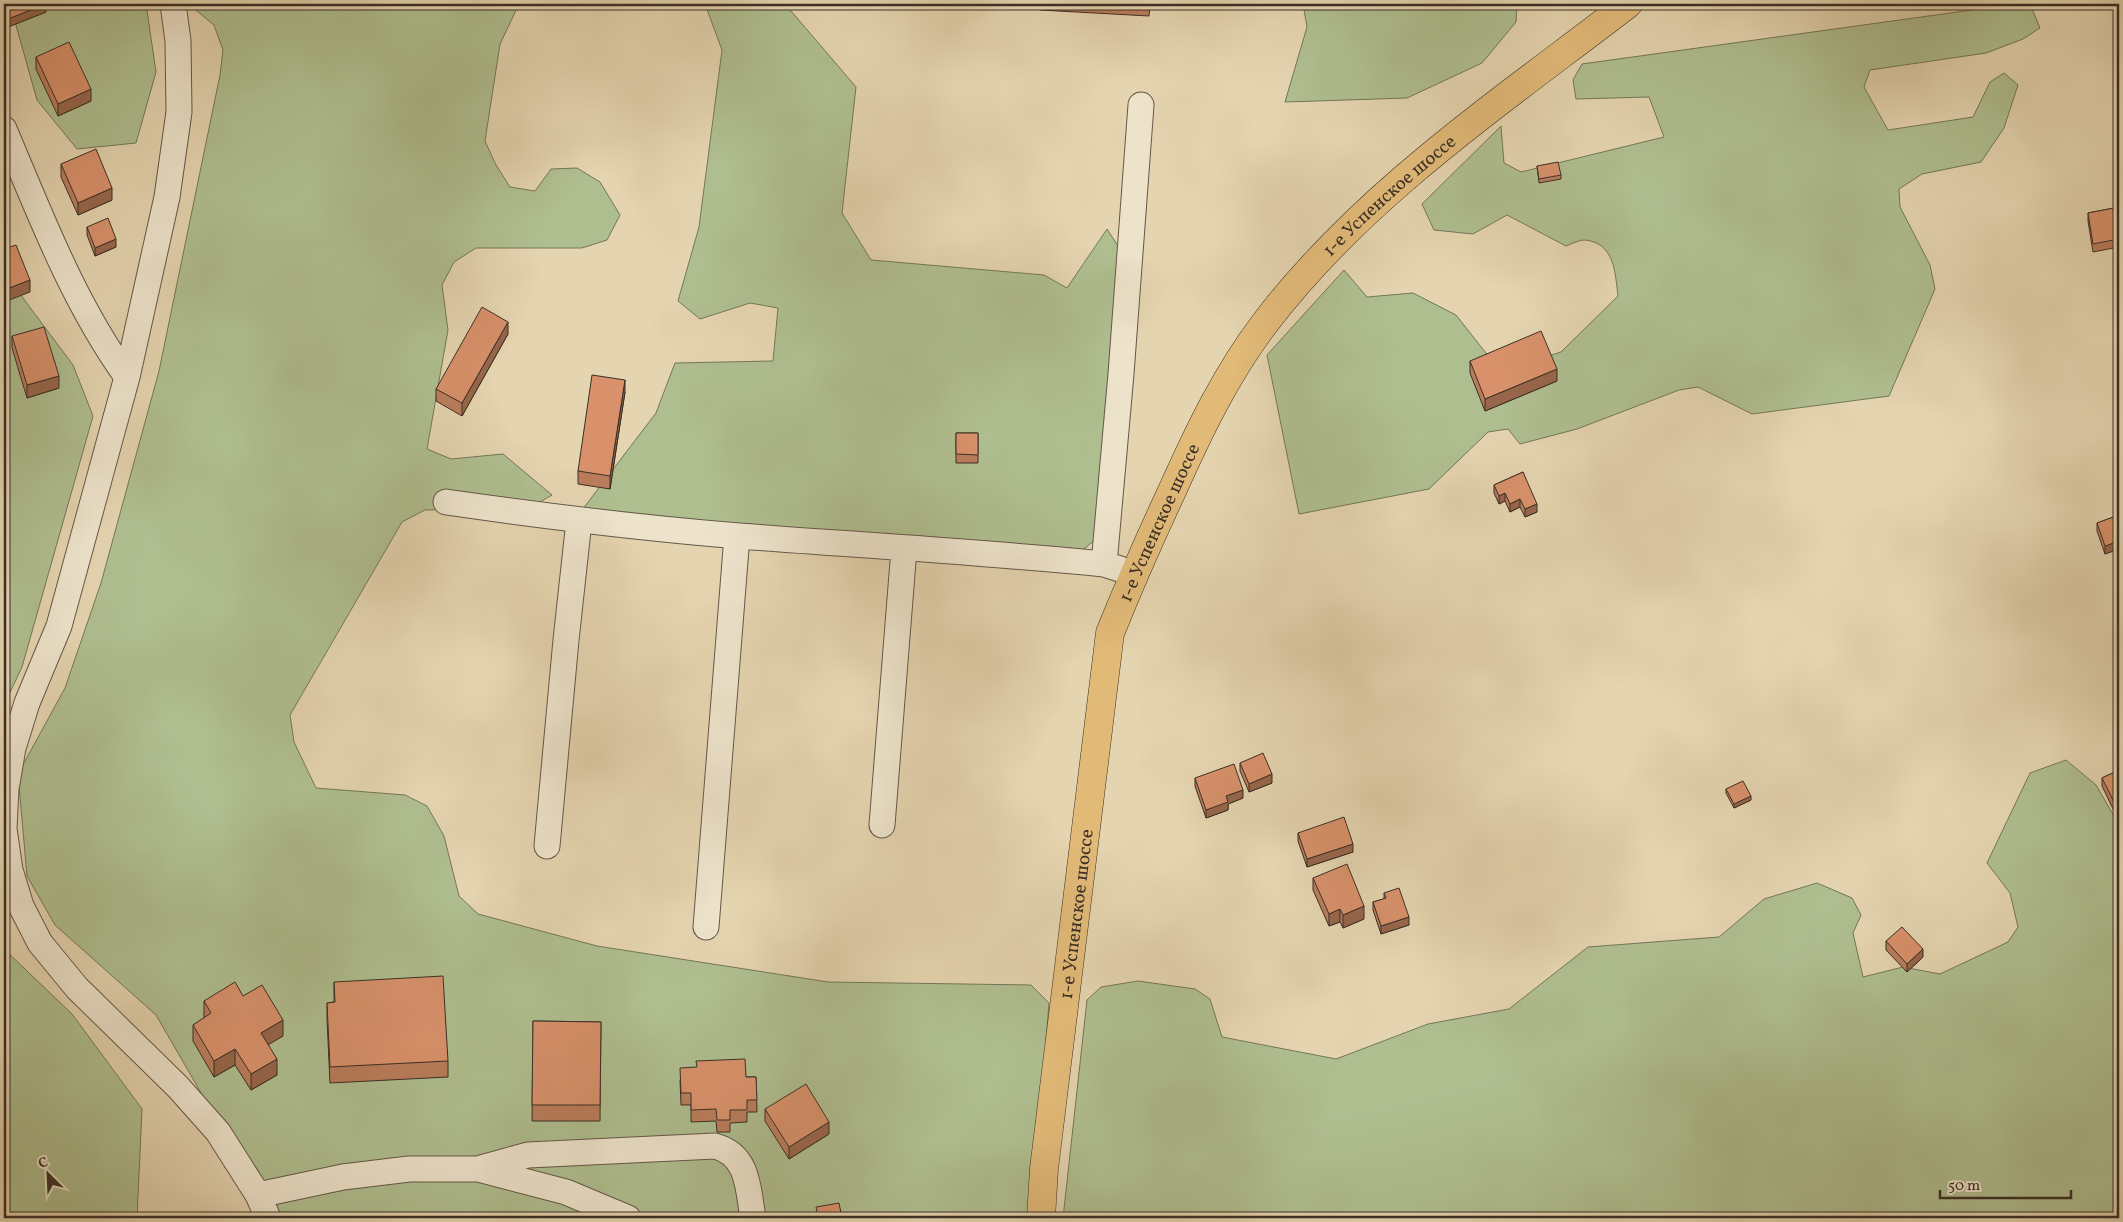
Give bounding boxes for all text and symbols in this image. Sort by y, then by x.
street label: 1-е Успенское шоссе [1317,129,1462,263]
street label: 1-е Успенское шоссе [1113,439,1207,607]
street label: 1-е Успенское шоссе [1054,828,1101,1001]
north arrow [22,1150,72,1200]
text: С [35,1153,51,1174]
scale bar [1940,1167,2072,1199]
text: 50 m [1948,1176,1980,1197]

